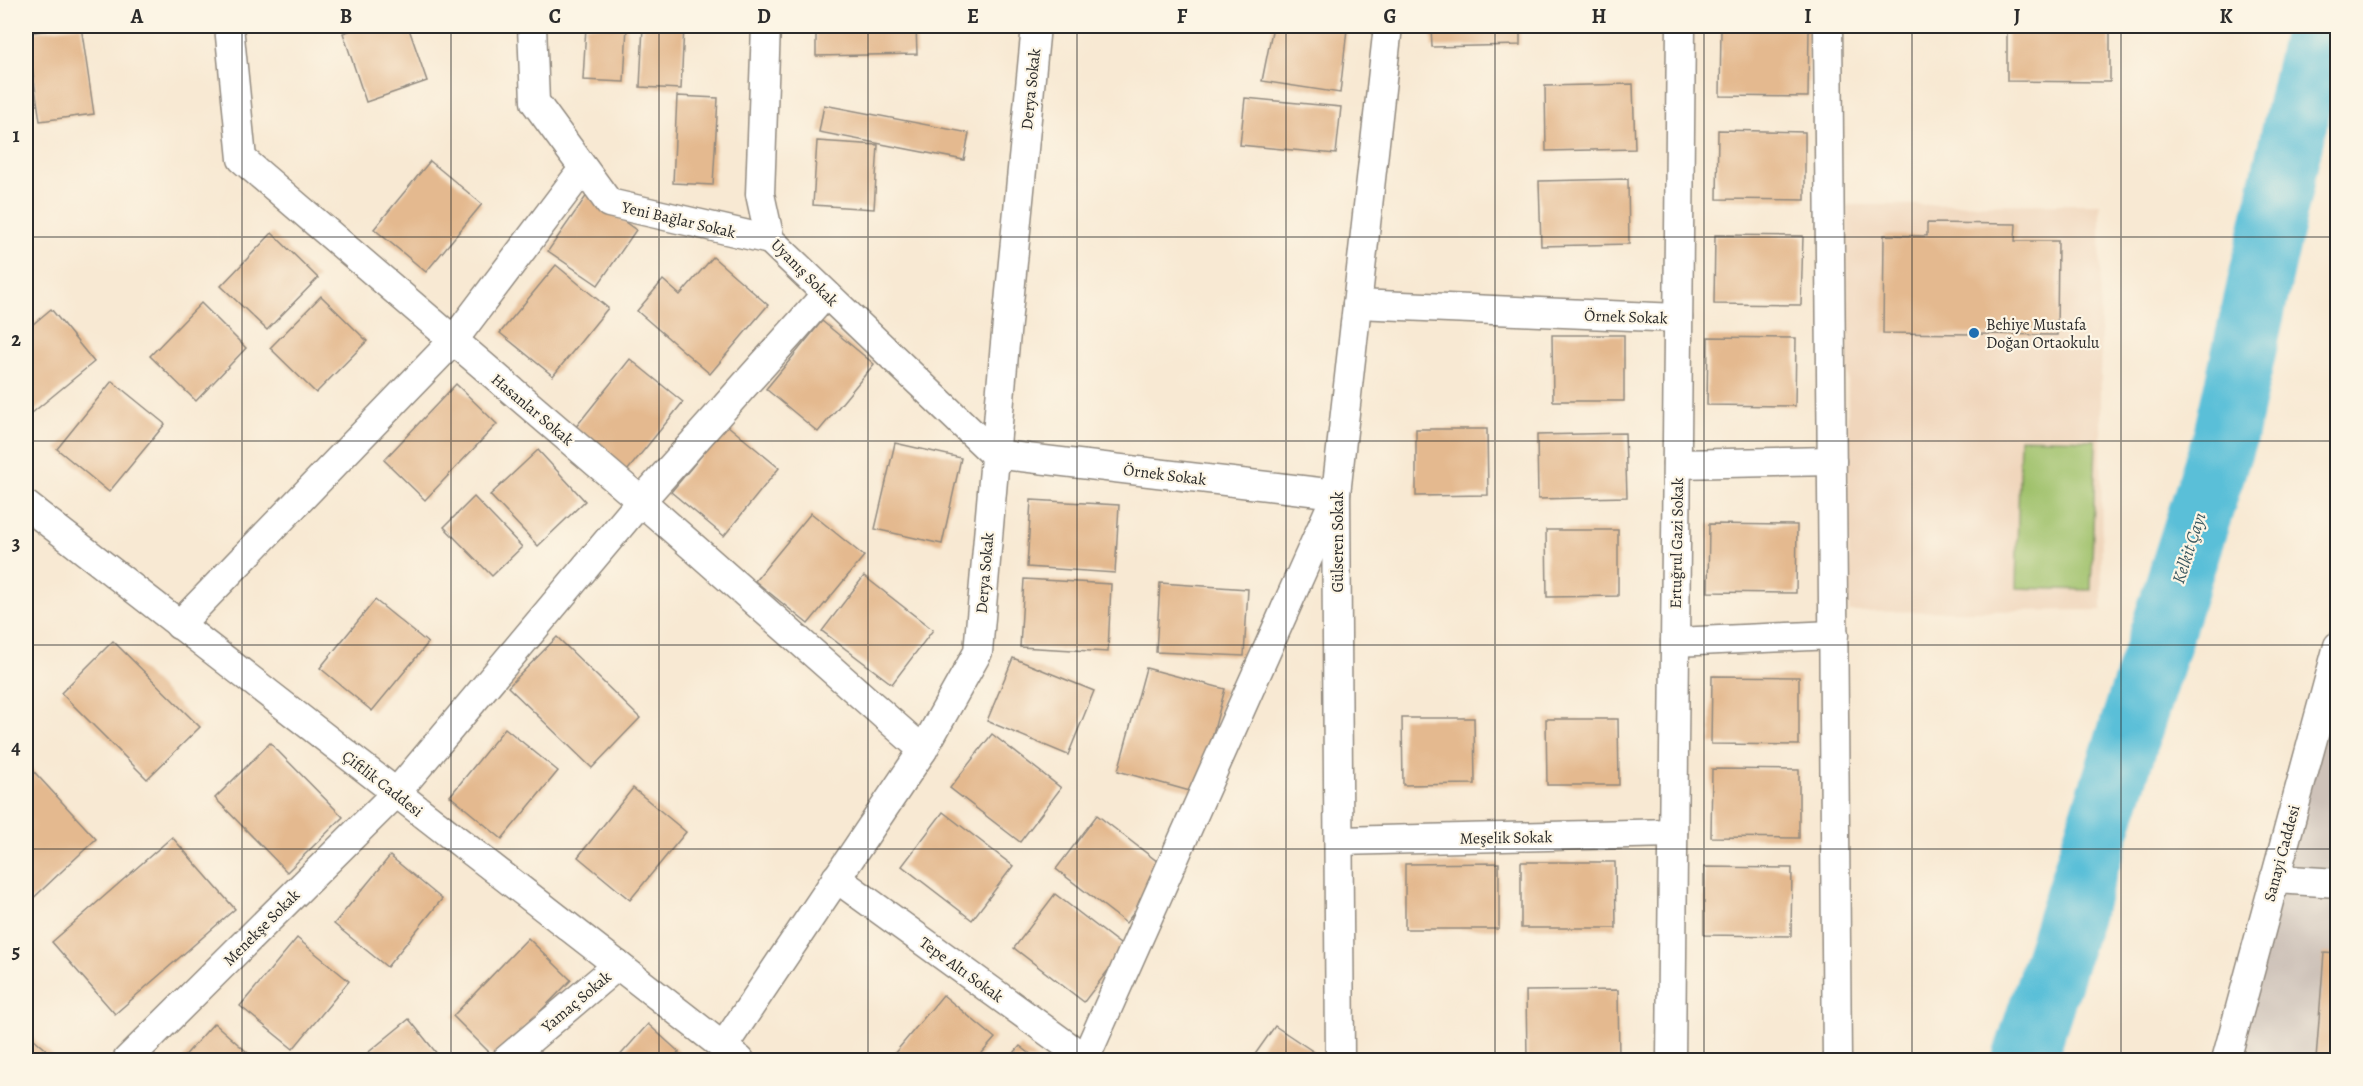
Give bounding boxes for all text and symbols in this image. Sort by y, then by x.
text: A [130,3,144,30]
text: B [340,3,352,30]
text: C [549,3,561,30]
text: D [757,3,771,30]
text: E [967,3,979,30]
text: F [1177,3,1188,30]
text: G [1383,3,1397,30]
text: H [1592,3,1607,30]
text: I [1804,3,1812,30]
text: J [2014,3,2021,30]
text: K [2219,3,2233,30]
street label: Derya Sokak [1016,47,1046,131]
text: 1 [12,122,20,149]
street label: Yeni Bağlar Sokak [619,196,738,244]
street label: Uyanış Sokak [766,234,843,311]
street label: Örnek Sokak [1584,305,1668,329]
place label: Behiye Mustafa Doğan Ortaokulu [1986,314,2100,354]
text: 2 [11,326,21,353]
marker: Behiye Mustafa Doğan Ortaokulu [1967,326,1981,340]
street label: Hasanlar Sokak [486,369,578,451]
street label: Örnek Sokak [1122,459,1208,491]
street label: Ertuğrul Gazi Sokak [1665,477,1689,609]
street label: Gülseren Sokak [1327,492,1349,592]
water label: Kelkit Çayı [2166,509,2212,587]
text: 3 [12,530,20,557]
street label: Derya Sokak [970,532,1000,615]
text: 4 [11,734,21,761]
street label: Çiftlik Caddesi [337,745,427,822]
street label: Sanayi Caddesi [2259,803,2305,904]
street label: Meşelik Sokak [1459,826,1553,850]
street label: Menekşe Sokak [218,884,305,971]
street label: Tepe Altı Sokak [915,932,1008,1008]
text: 5 [12,938,20,965]
street label: Yamaç Sokak [536,966,616,1038]

